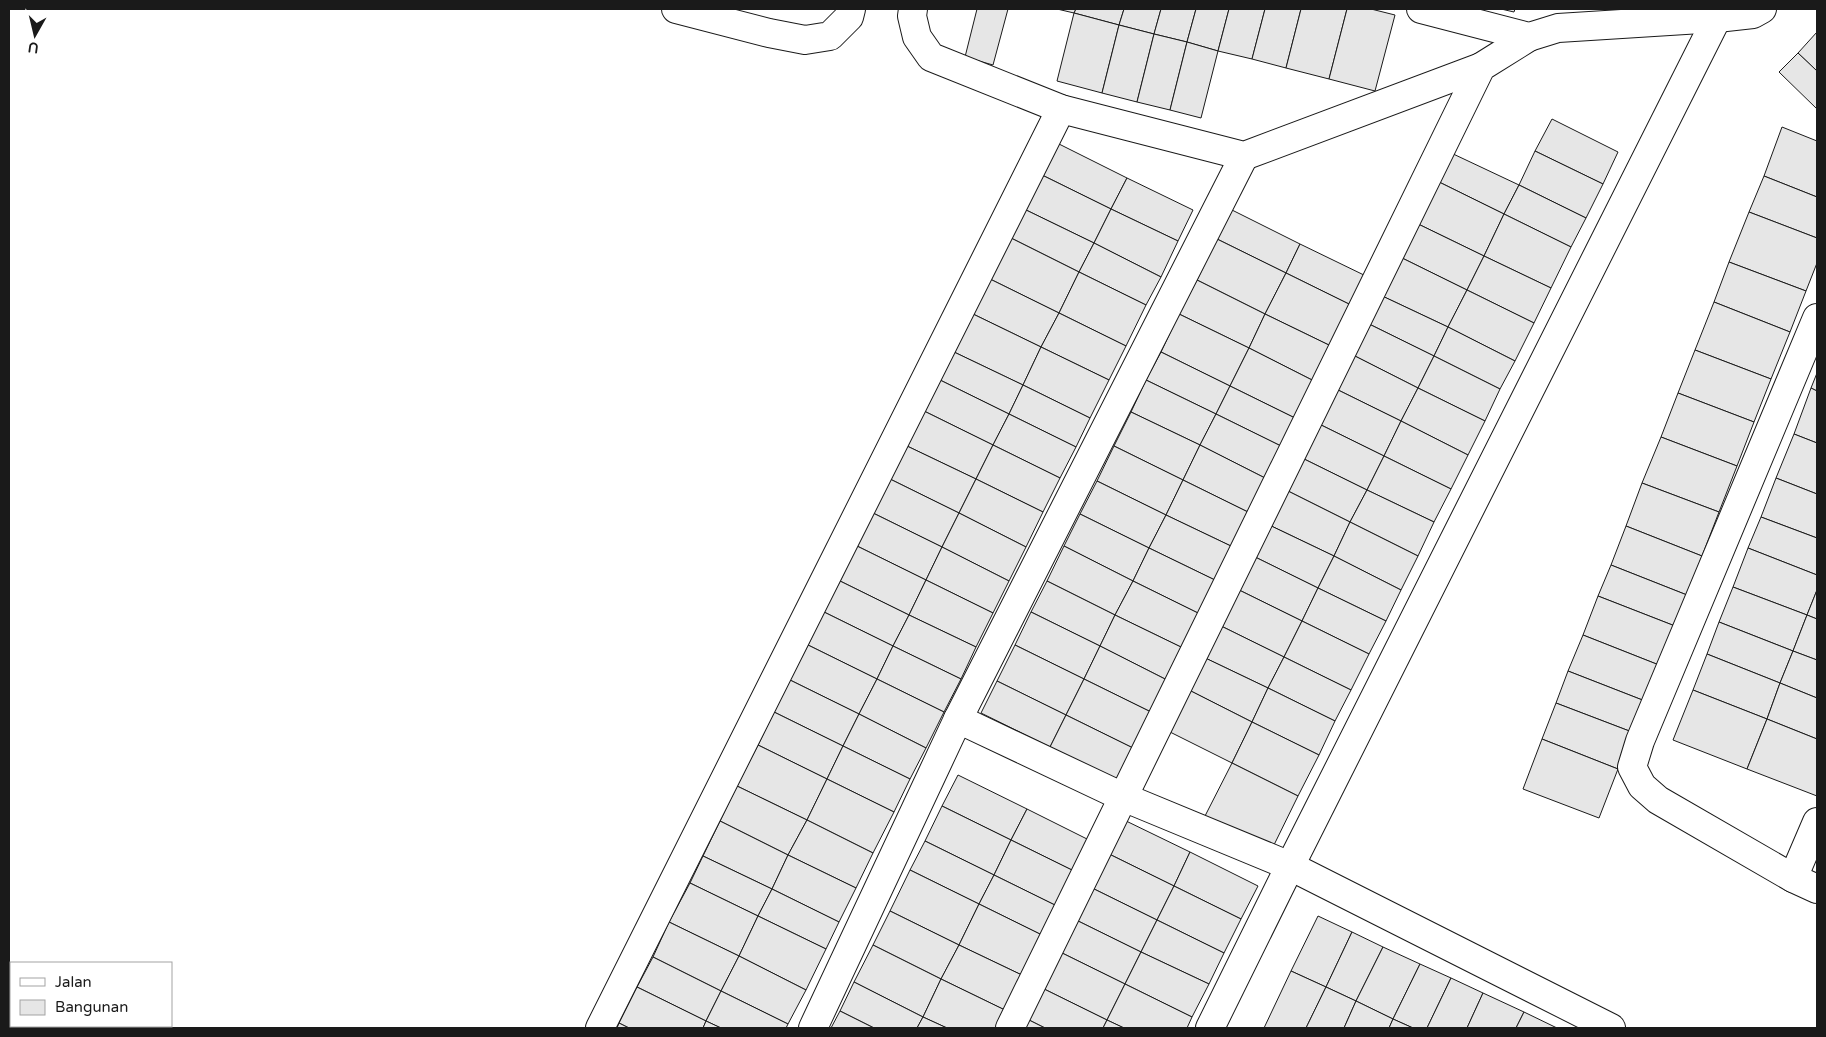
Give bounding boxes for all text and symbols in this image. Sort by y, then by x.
north arrow [10,10,60,60]
text: U [27,38,40,57]
legend [10,962,172,1027]
text: Jalan [55,973,92,991]
text: Bangunan [55,998,128,1016]

